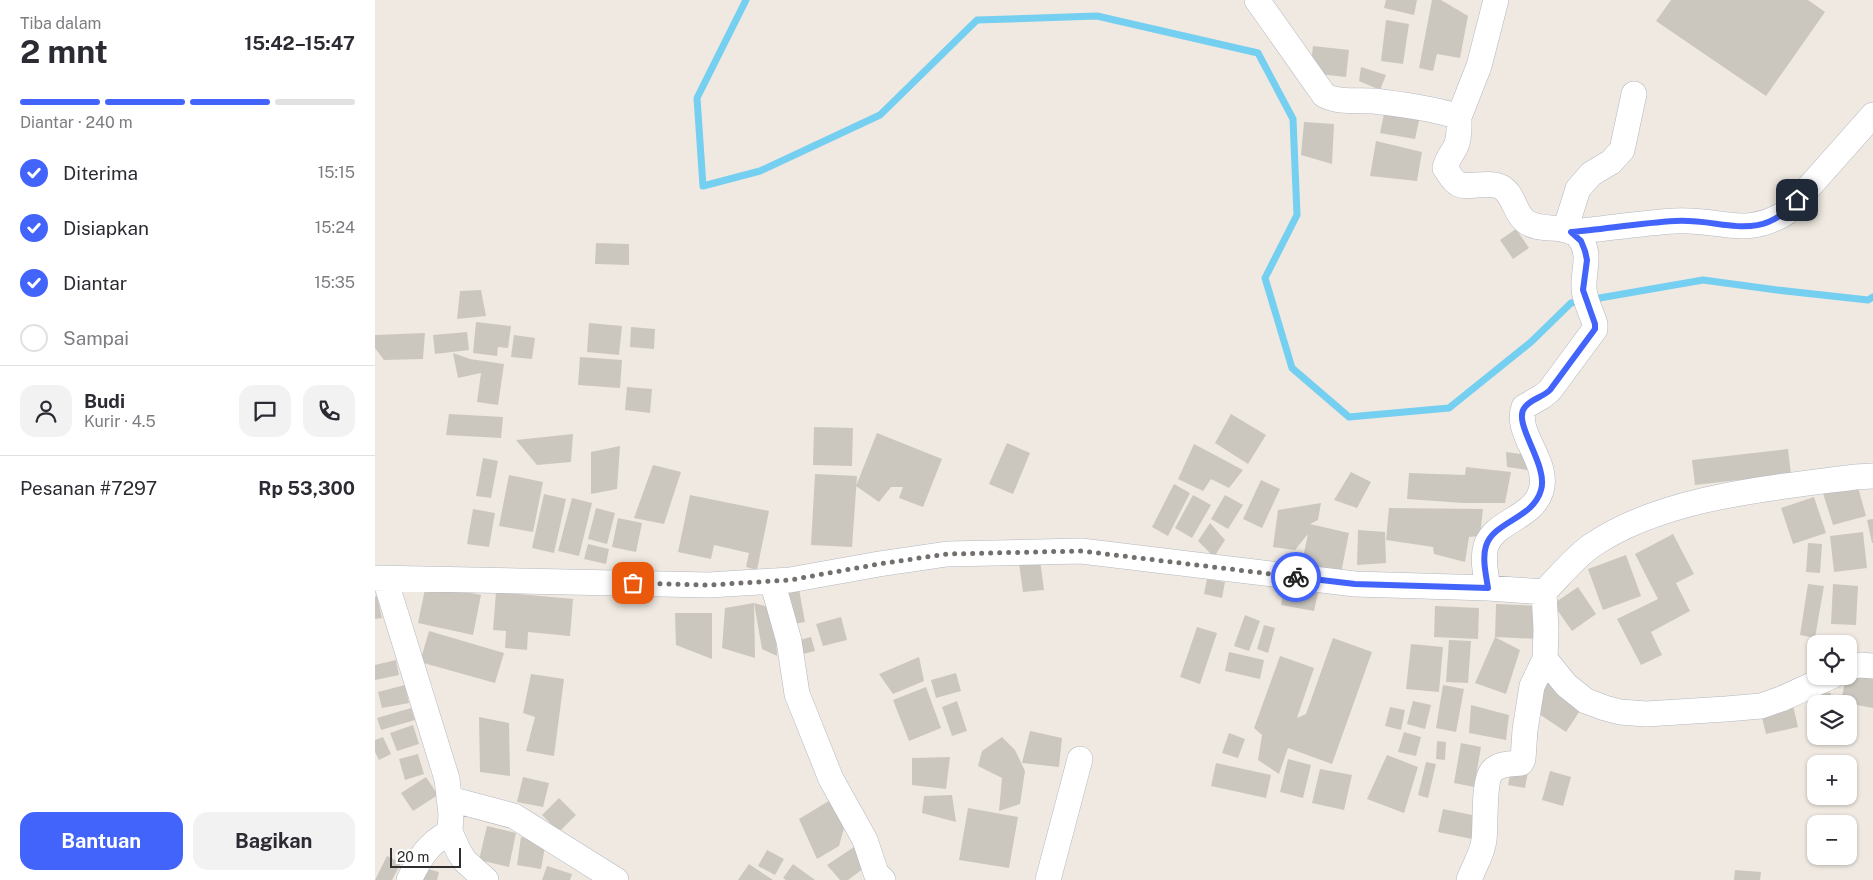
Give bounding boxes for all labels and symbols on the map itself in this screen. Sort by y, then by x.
pin [1776,179,1818,221]
courier [1271,552,1321,602]
pin [612,562,654,604]
scale bar [390,845,461,868]

